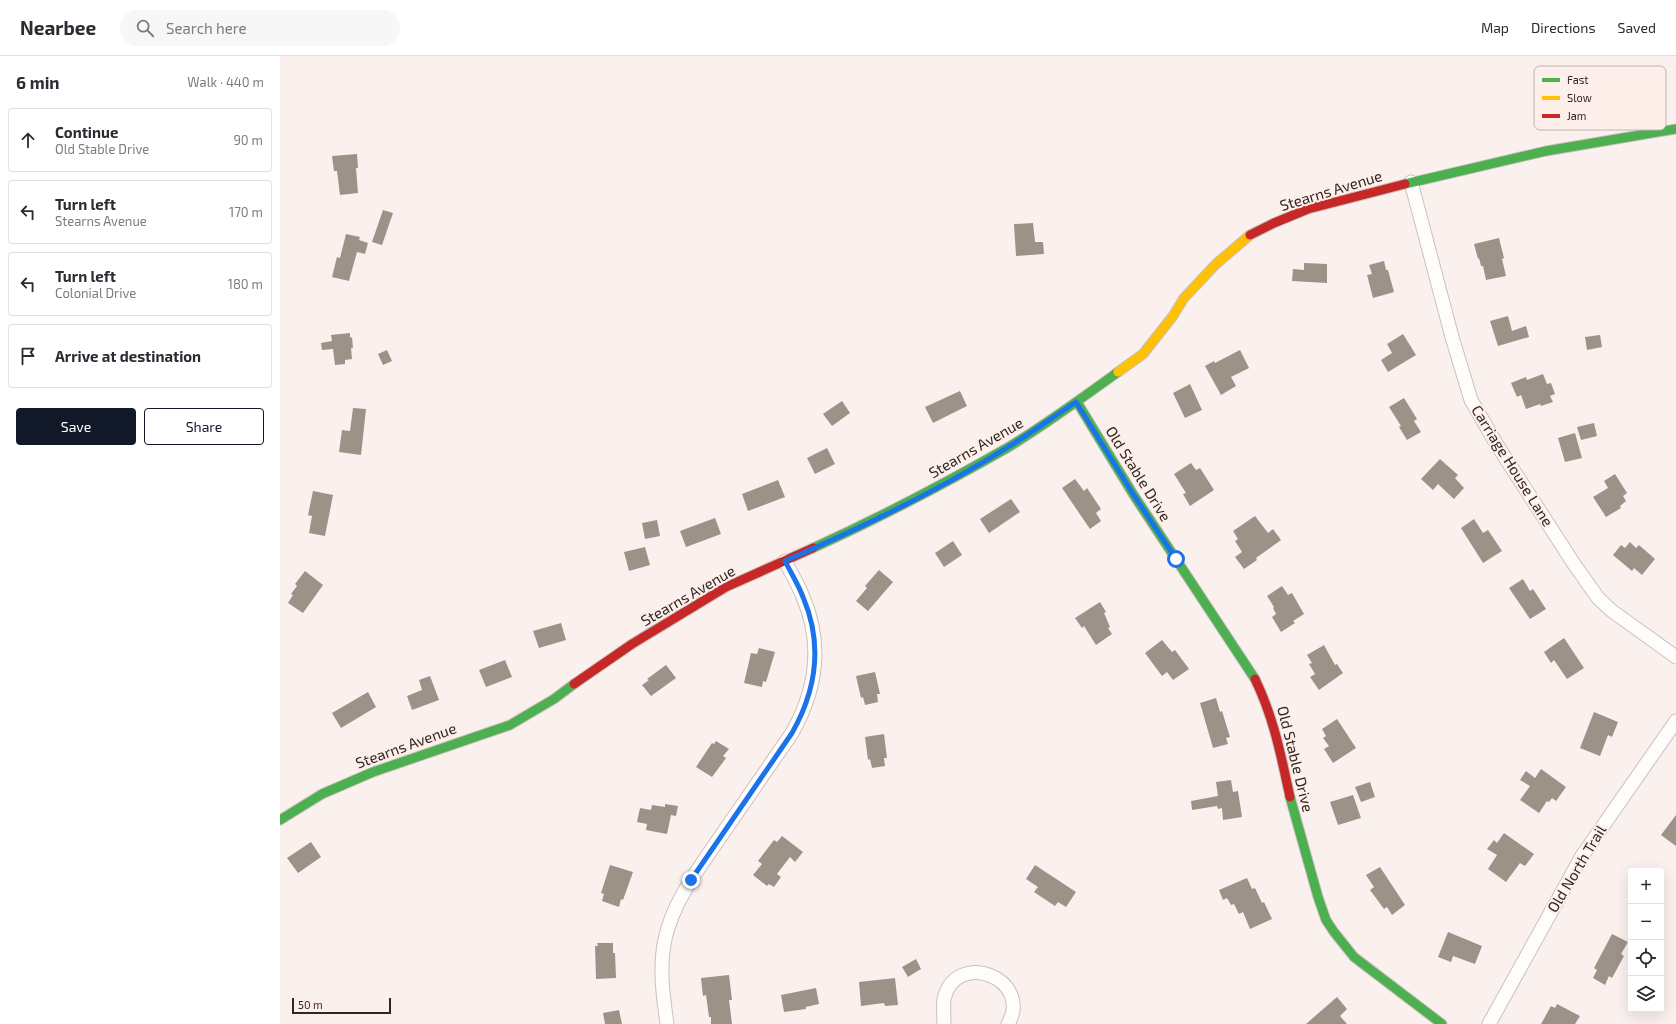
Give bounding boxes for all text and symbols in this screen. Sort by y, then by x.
search box [120,10,400,46]
text: Nearbee [20,16,96,39]
icon: search [134,17,156,39]
text: Search here [166,19,247,37]
text: Map [1481,19,1509,36]
text: Directions [1531,19,1596,36]
text: Saved [1618,19,1656,36]
legend [1534,66,1666,130]
text: 6 min [16,72,60,92]
text: Fast [1567,73,1589,86]
text: Walk · 440 m [187,74,264,90]
text: Slow [1567,91,1592,104]
text: Jam [1567,109,1586,122]
text: Continue [55,123,118,141]
icon: ahead [17,129,39,151]
text: 90 m [233,132,263,148]
text: Old Stable Drive [55,141,149,157]
street label: Stearns Avenue [1277,166,1384,214]
text: Turn left [55,195,116,213]
icon: left [17,201,39,223]
text: 170 m [229,204,263,220]
text: Stearns Avenue [55,213,147,229]
text: Turn left [55,267,116,285]
icon: left [17,273,39,295]
text: 180 m [228,276,263,292]
text: Colonial Drive [55,285,136,301]
icon: arrive [17,345,39,367]
text: Arrive at destination [55,347,201,365]
street label: Carriage House Lane [1468,402,1557,529]
button: Save [16,408,136,445]
button: Share [144,408,264,445]
street label: Stearns Avenue [925,413,1026,481]
street label: Old Stable Drive [1102,423,1175,524]
route start [1167,550,1185,568]
street label: Stearns Avenue [637,561,738,629]
street label: Old Stable Drive [1274,704,1318,814]
street label: Stearns Avenue [353,718,459,772]
street label: Old North Trail [1543,821,1610,915]
map controls [1628,868,1664,1012]
button: + [1628,868,1664,904]
route end [682,871,700,889]
button: − [1628,904,1664,940]
button: locate [1628,940,1664,976]
button: layers [1628,976,1664,1012]
scale bar [292,996,391,1015]
text: 50 m [298,998,323,1011]

